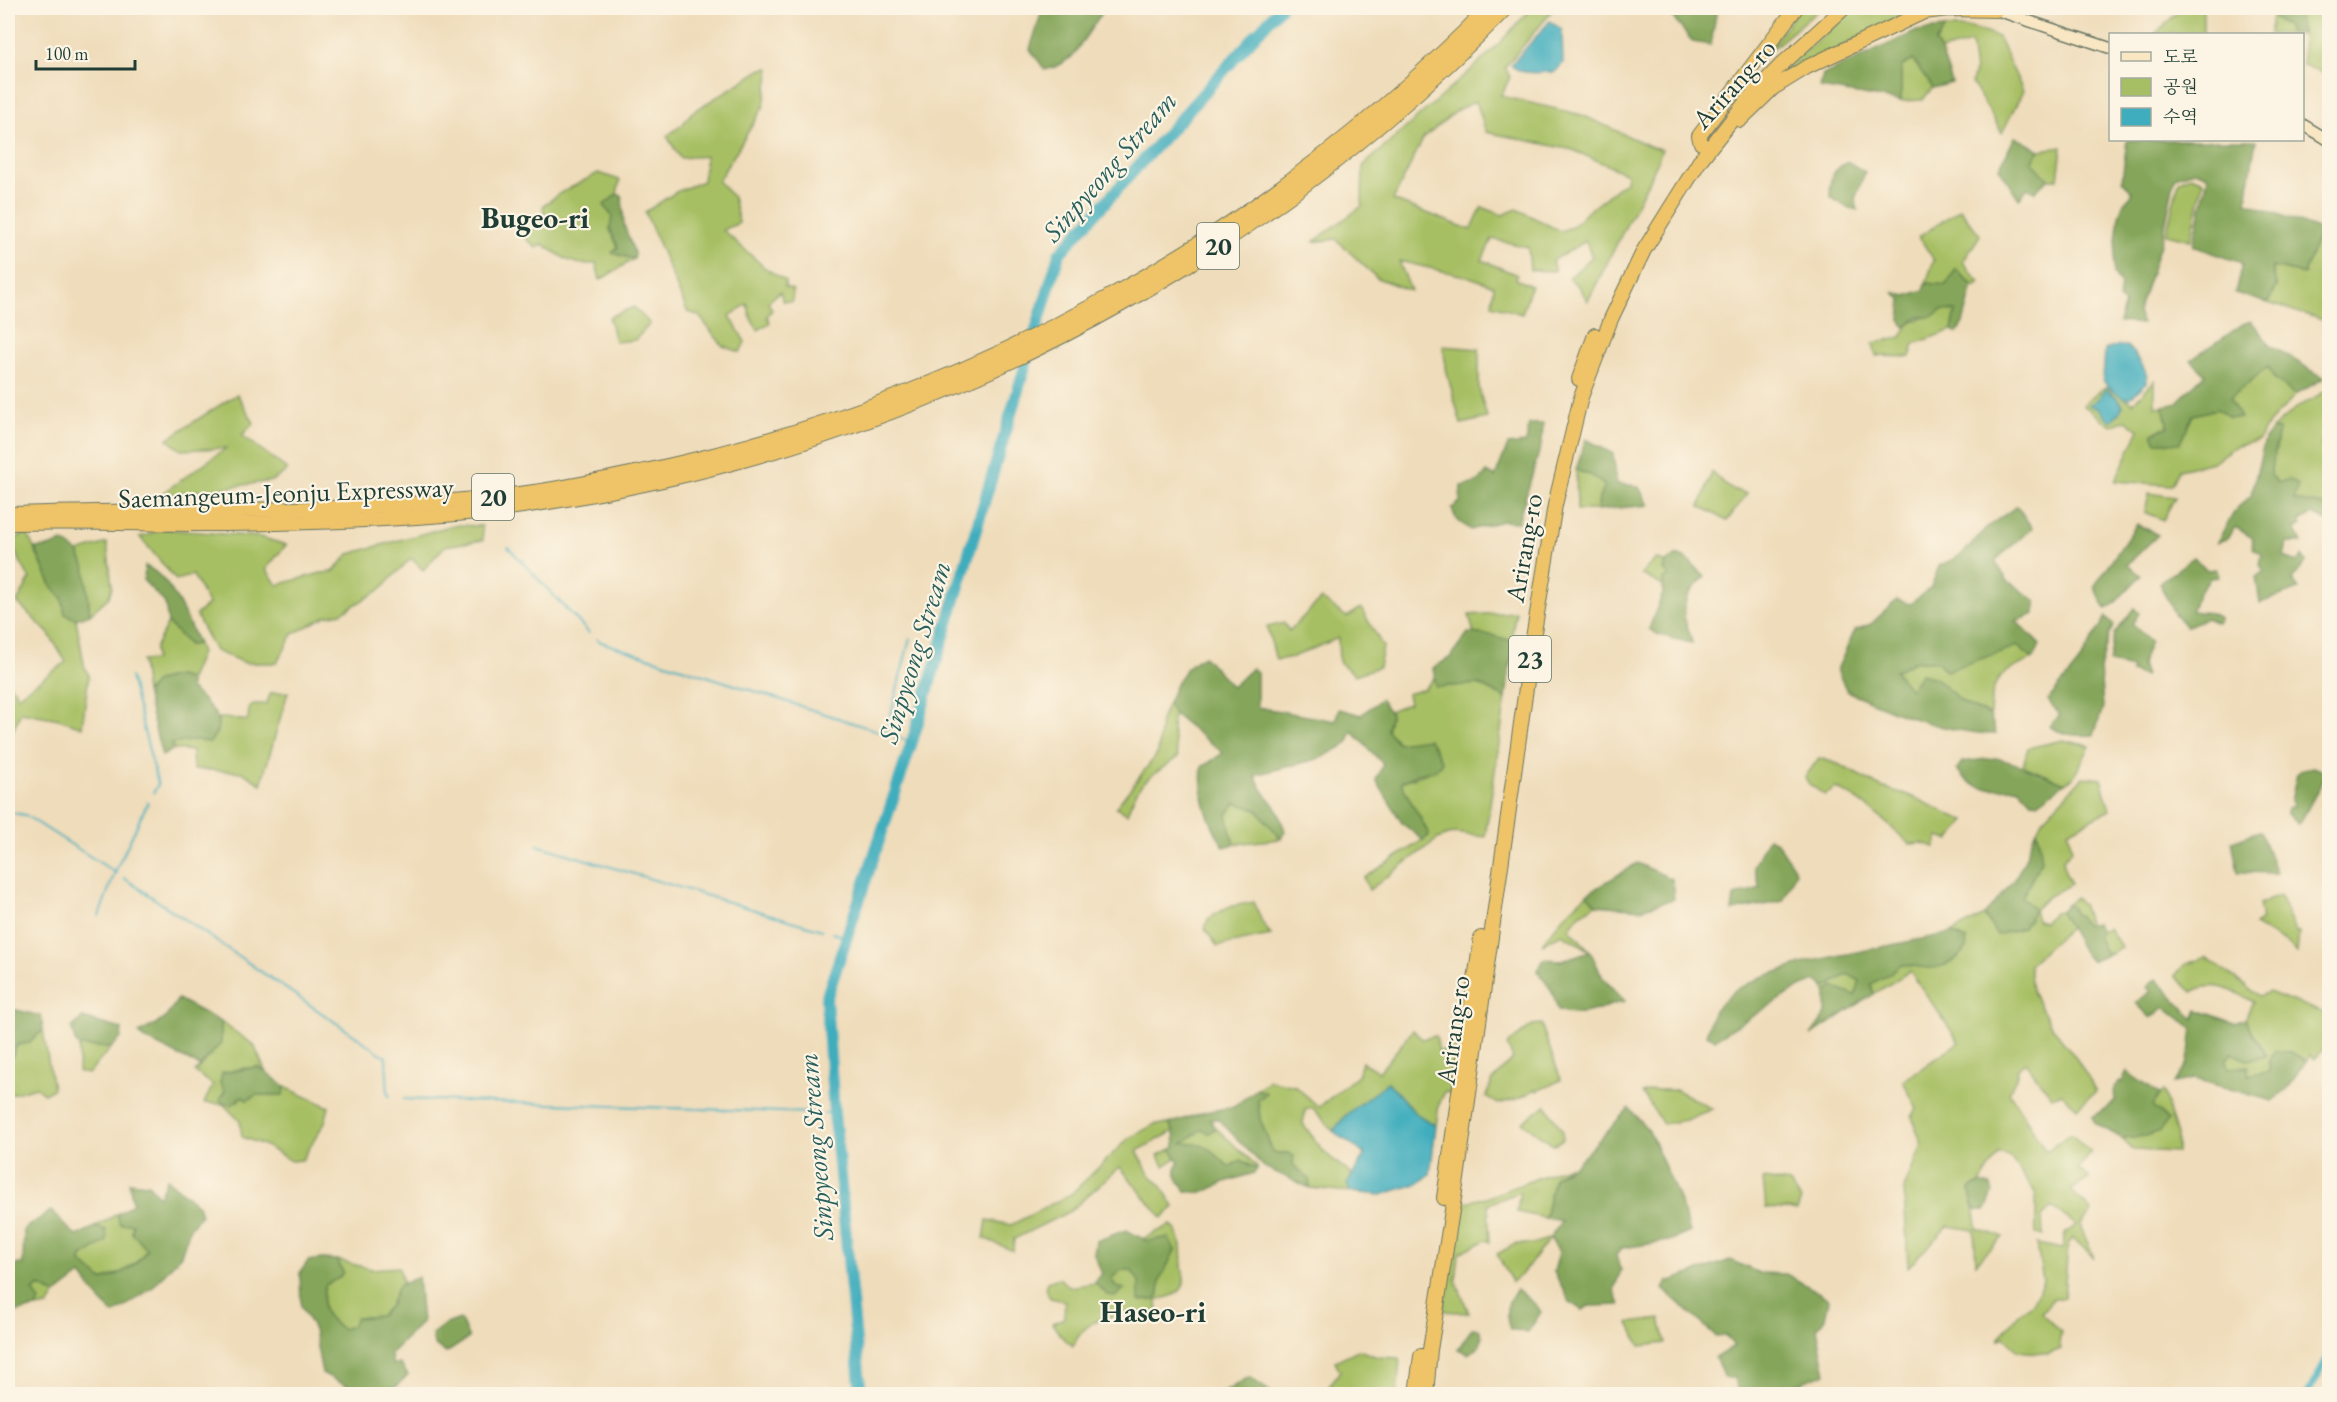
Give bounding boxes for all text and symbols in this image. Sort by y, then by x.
street label: Arirang-ro [1683,31,1783,137]
scale bar [36,33,135,71]
legend [2109,33,2304,141]
text: 100 m [45,42,89,65]
text: 도로 [2163,45,2198,68]
text: 공원 [2163,75,2198,98]
water label: Sinpyeong Stream [1033,83,1184,250]
text: 수역 [2163,105,2198,128]
district label: Bugeo-ri [481,198,589,237]
road number: 20 [1197,223,1239,269]
street label: Saemangeum-Jeonju Expressway [118,469,455,516]
road number: 20 [472,474,514,520]
street label: Arirang-ro [1497,491,1550,606]
water label: Sinpyeong Stream [869,557,959,748]
road number: 23 [1509,636,1551,682]
street label: Arirang-ro [1427,973,1477,1088]
water label: Sinpyeong Stream [789,1052,841,1243]
district label: Haseo-ri [1100,1292,1206,1331]

